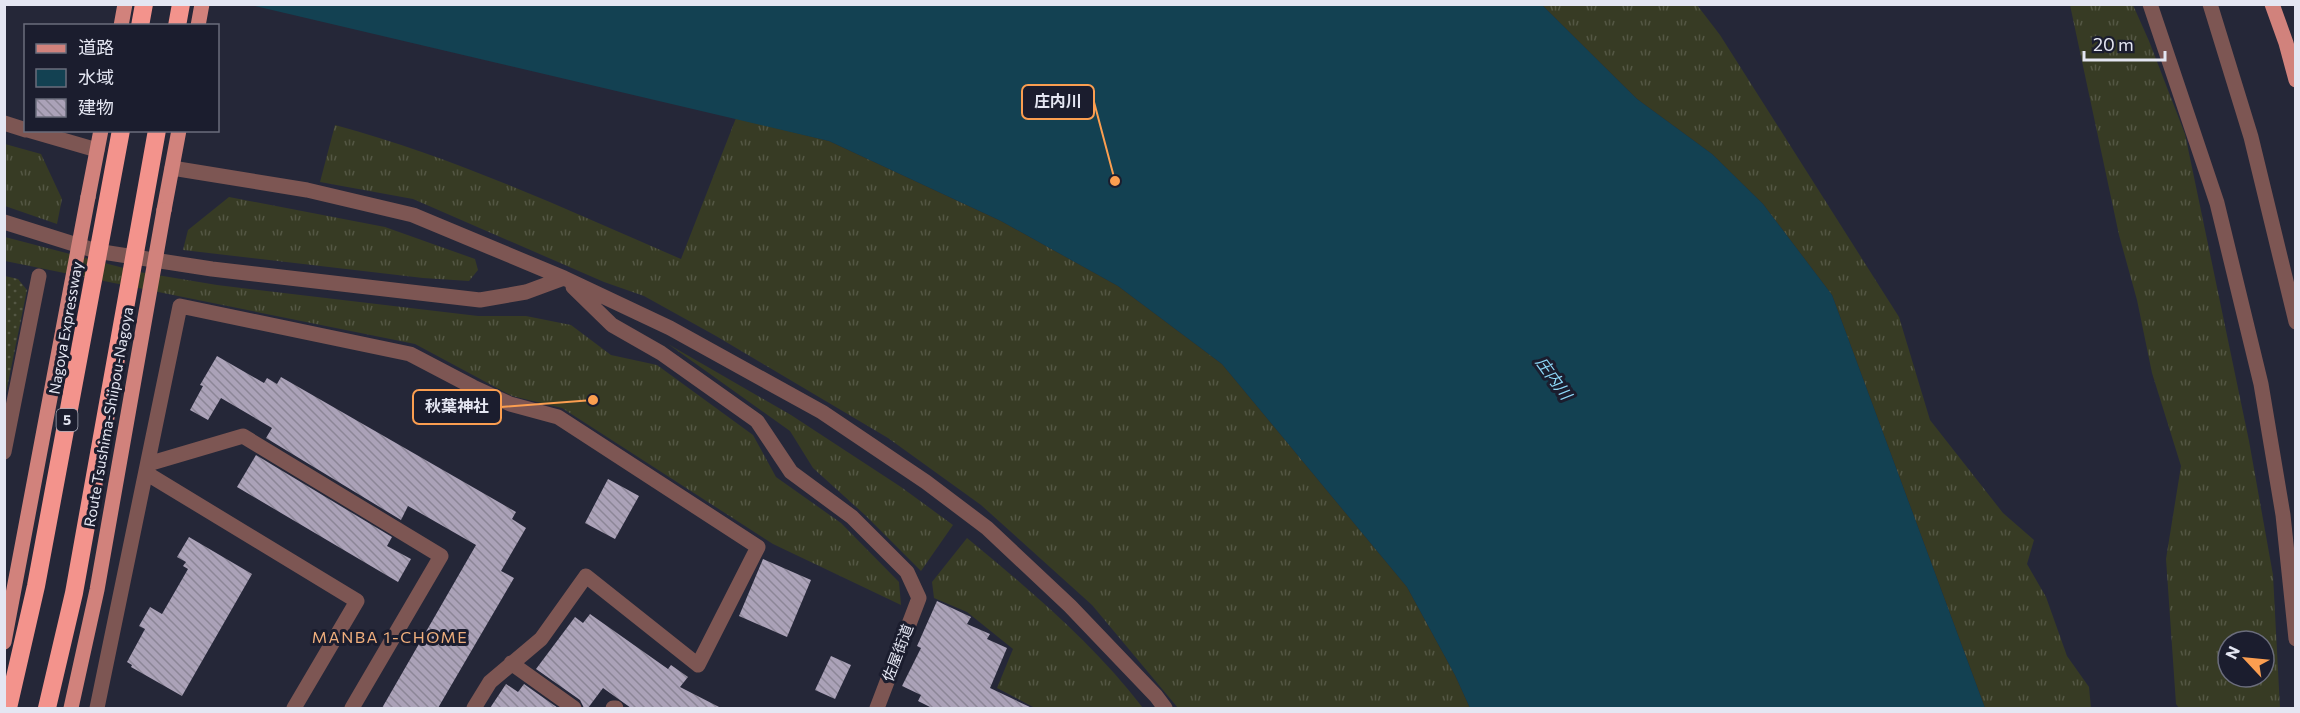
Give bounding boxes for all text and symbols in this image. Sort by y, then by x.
legend [24,24,219,132]
scale bar [2084,24,2165,62]
text: 20 m [2093,33,2134,55]
text: 道路 [78,36,114,58]
text: 水域 [78,66,114,88]
callout: 庄内川 [1022,85,1094,119]
text: 庄内川 [1034,91,1082,110]
text: 建物 [78,96,114,118]
street label: Nagoya Expressway [44,260,86,396]
street label: Route Tsushima-Shiipou-Nagoya [80,305,136,528]
water label: 庄内川 [1533,353,1577,404]
callout: 秋葉神社 [413,390,501,424]
text: 秋葉神社 [425,396,489,415]
road number: 5 [56,409,78,431]
street label: 佐屋街道 [878,621,916,684]
district label: MANBA 1-CHOME [312,627,468,646]
north arrow [2216,629,2276,689]
text: N [2221,643,2243,662]

